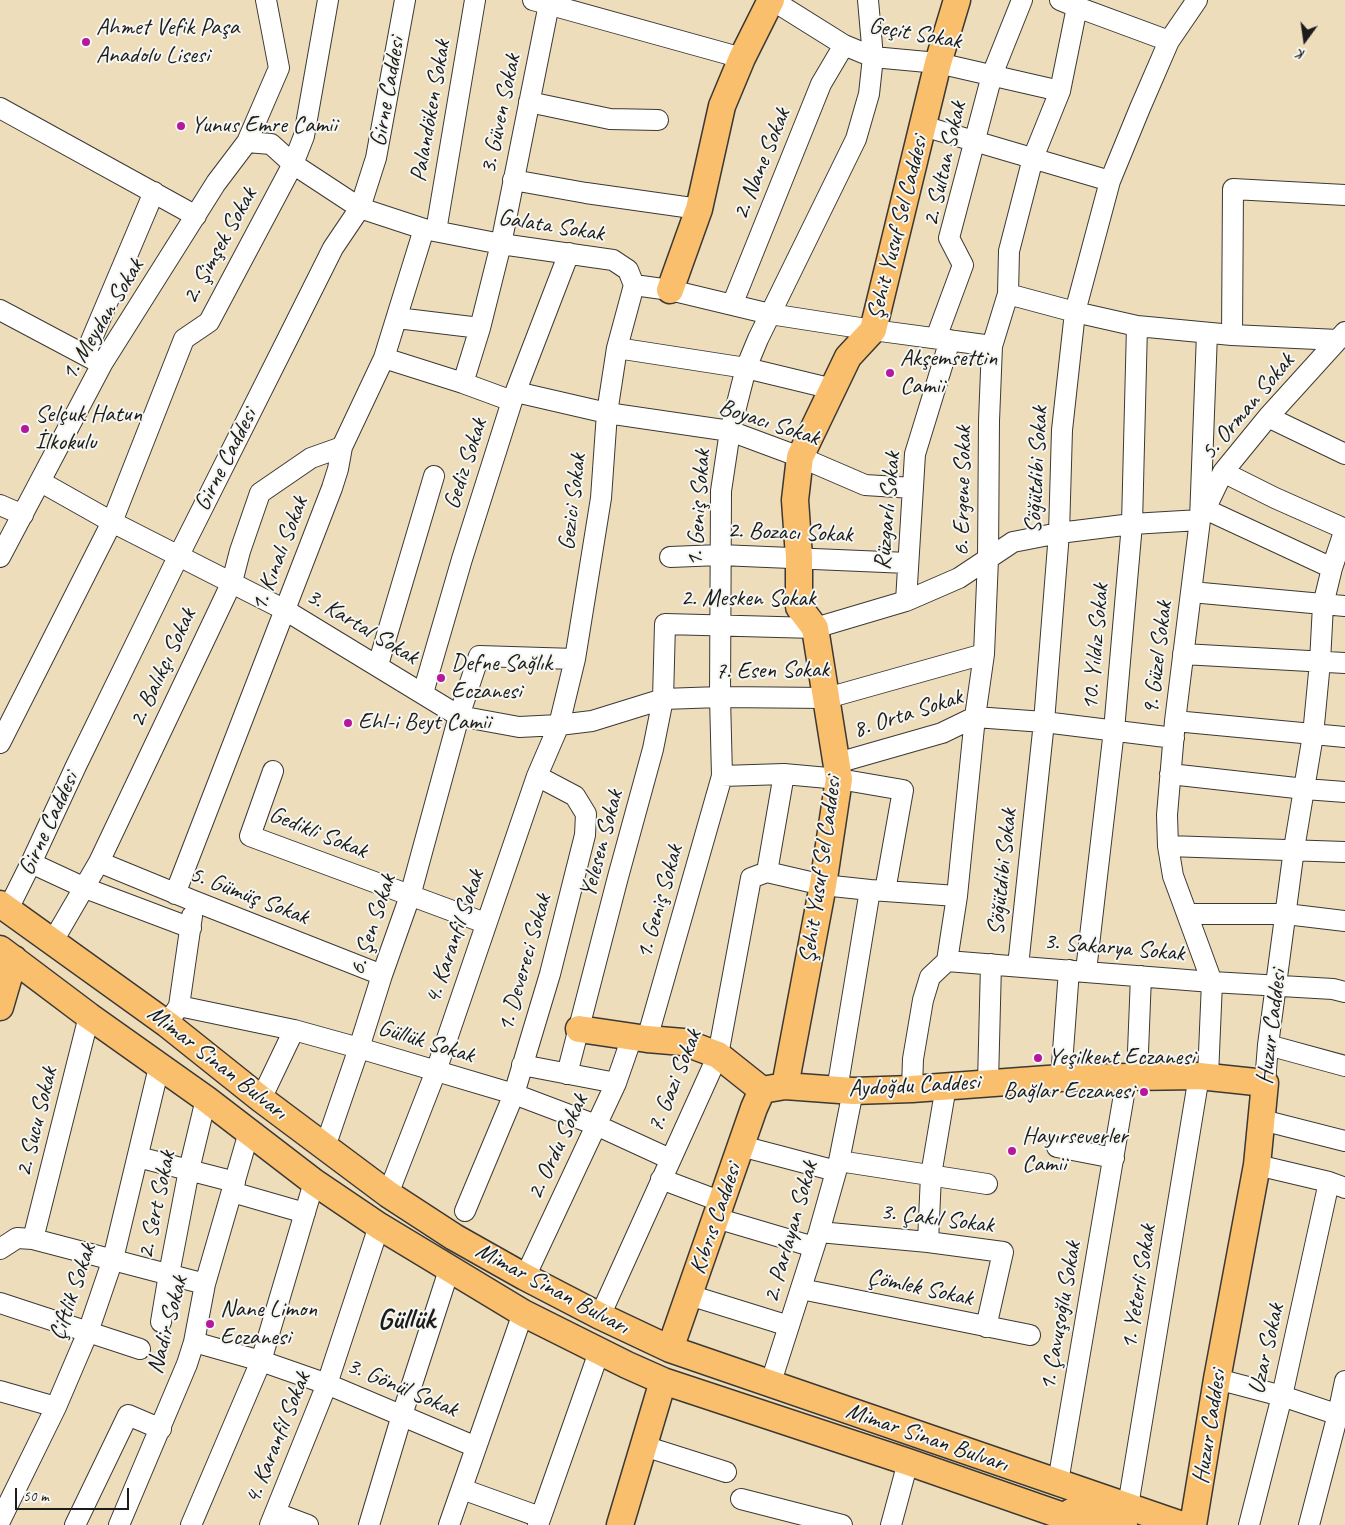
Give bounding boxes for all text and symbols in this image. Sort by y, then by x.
street label: Geçit Sokak [867,12,963,56]
place label: Ahmet Vefik Paşa Anadolu Lisesi [96,14,239,70]
north arrow [1280,15,1330,65]
street label: Girne Caddesi [364,35,412,149]
marker: Ahmet Vefik Paşa Anadolu Lisesi [80,36,92,48]
street label: Palandöken Sokak [404,38,458,184]
text: K [1296,46,1307,64]
street label: 3. Güven Sokak [474,52,528,176]
street label: 2. Sultan Sokak [917,99,973,229]
street label: 2. Nane Sokak [727,104,797,224]
place label: Yunus Emre Camii [191,112,337,140]
marker: Yunus Emre Camii [175,120,187,132]
street label: Şehit Yusuf Sel Caddesi [861,133,935,323]
street label: 2. Şimşek Sokak [176,183,264,309]
street label: Galata Sokak [496,203,606,249]
street label: 1. Meydan Sokak [55,254,151,386]
place label: Akşemsettin Camii [900,345,997,401]
street label: 5. Orman Sokak [1195,348,1301,466]
marker: Akşemsettin Camii [884,367,896,379]
street label: Boyacı Sokak [715,393,823,453]
place label: Selçuk Hatun İlkokulu [35,401,142,457]
street label: Girne Caddesi [188,404,264,516]
street label: Söğütdibi Sokak [1019,406,1055,534]
street label: Gediz Sokak [438,415,494,513]
marker: Selçuk Hatun İlkokulu [19,423,31,435]
street label: 6. Ergene Sokak [947,426,979,556]
street label: 1. Geniş Sokak [681,449,717,567]
street label: Rüzgarlı Sokak [868,451,908,571]
street label: Gezici Sokak [553,452,593,552]
street label: 1. Kınalı Sokak [245,493,315,615]
street label: 2. Bozacı Sokak [727,516,853,550]
street label: 3. Kartal Sokak [301,582,423,672]
street label: 10. Yıldız Sokak [1076,582,1116,712]
street label: 2. Mesken Sokak [681,585,815,613]
street label: 9. Güzel Sokak [1137,600,1179,716]
street label: 2. Balıkçı Sokak [123,604,203,732]
place label: Defne Sağlık Eczanesi [451,650,552,706]
street label: 7. Esen Sokak [715,656,829,686]
marker: Defne Sağlık Eczanesi [435,672,447,684]
street label: 8. Orta Sokak [850,683,966,745]
place label: Ehl-i Beyt Camii [358,709,490,737]
marker: Ehl-i Beyt Camii [342,717,354,729]
street label: Girne Caddesi [13,768,85,880]
street label: Şehit Yusuf Sel Caddesi [794,775,848,965]
street label: Yelesen Sokak [574,787,630,901]
street label: Gedikli Sokak [265,800,371,866]
street label: Söğütdibi Sokak [982,807,1024,937]
street label: 1. Geniş Sokak [630,842,690,962]
street label: 5. Gümüş Sokak [185,860,313,932]
street label: 4. Karanfil Sokak [419,866,491,1008]
street label: 6. Şen Sokak [343,871,403,979]
street label: 1. Devereci Sokak [492,891,558,1035]
street label: 3. Sakarya Sokak [1042,928,1186,968]
street label: Huzur Caddesi [1251,968,1293,1086]
street label: Mimar Sinan Bulvarı [141,999,293,1127]
street label: Güllük Sokak [374,1014,478,1070]
street label: 7. Gazi Sokak [641,1025,709,1137]
place label: Yeşilkent Eczanesi [1048,1044,1195,1072]
marker: Yeşilkent Eczanesi [1032,1052,1044,1064]
street label: 2. Sucu Sokak [10,1064,64,1180]
street label: Aydoğdu Caddesi [848,1068,980,1104]
place label: Bağlar Eczanesi [1003,1078,1134,1106]
marker: Bağlar Eczanesi [1138,1086,1150,1098]
street label: 2. Ordu Sokak [521,1090,595,1204]
place label: Hayırseverler Camii [1022,1123,1128,1179]
marker: Hayırseverler Camii [1006,1145,1018,1157]
street label: 2. Sert Sokak [132,1148,182,1262]
street label: 2. Parlayan Sokak [757,1158,825,1306]
street label: Kıbrıs Caddesi [684,1160,748,1278]
street label: 3. Çakıl Sokak [879,1198,995,1240]
street label: 1. Yeterli Sokak [1115,1223,1163,1351]
street label: Mimar Sinan Bulvarı [470,1236,634,1342]
street label: 1. Çavuşoğlu Sokak [1034,1239,1088,1393]
street label: Çiftlik Sokak [43,1240,103,1344]
street label: Çömlek Sokak [865,1263,975,1313]
street label: Nadir Sokak [141,1273,195,1377]
place label: Nane Limon Eczanesi [220,1296,317,1352]
street label: Uzar Sokak [1243,1301,1291,1397]
district label: Güllük [378,1303,434,1337]
marker: Nane Limon Eczanesi [204,1318,216,1330]
street label: 3. Gönül Sokak [342,1352,462,1424]
street label: 4. Karanfil Sokak [238,1368,318,1508]
street label: Huzur Caddesi [1187,1368,1233,1486]
street label: Mimar Sinan Bulvarı [842,1397,1012,1479]
scale bar [18,1478,131,1510]
text: 50 m [23,1487,49,1506]

